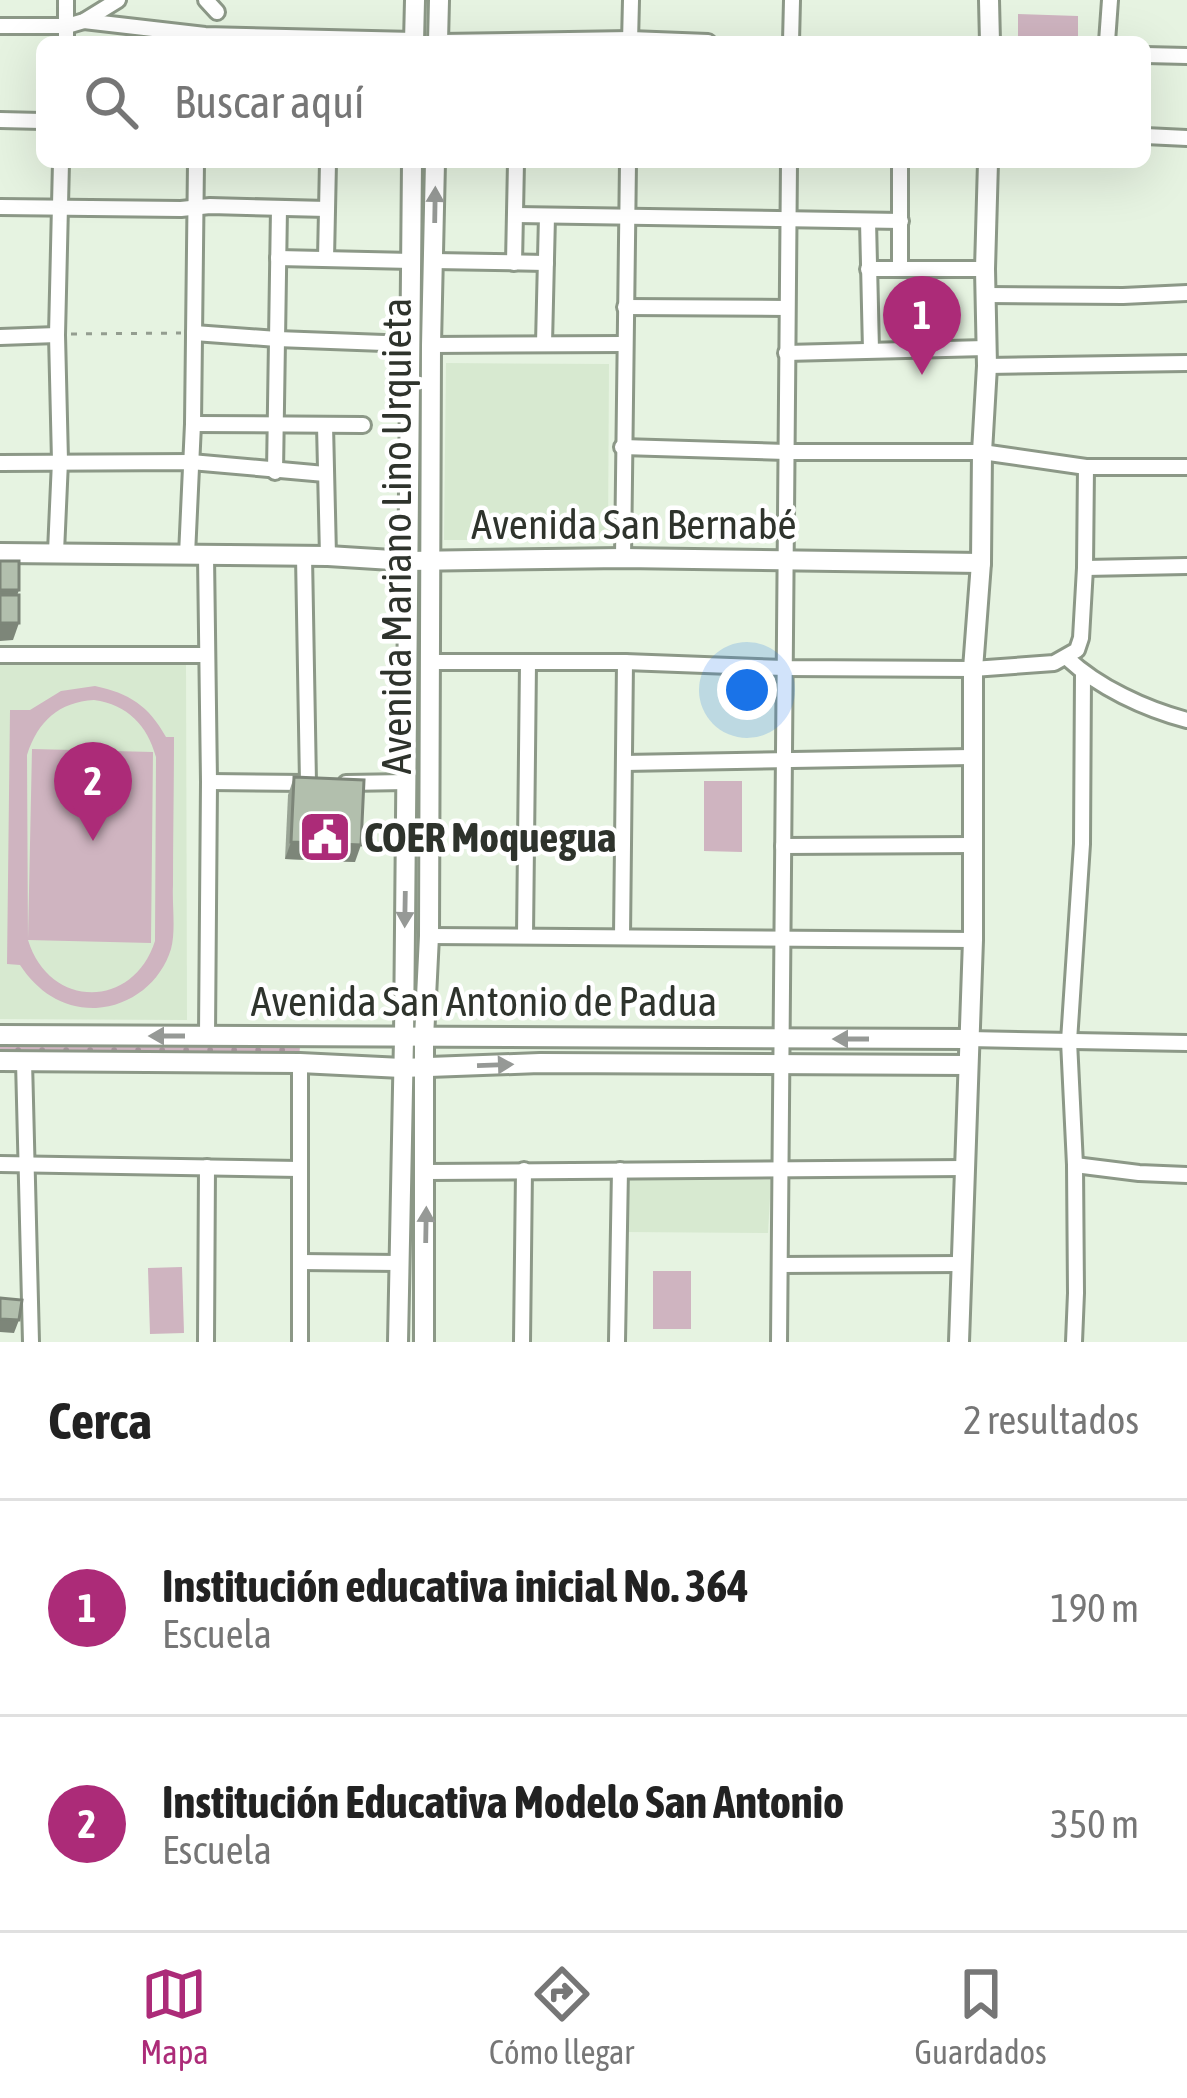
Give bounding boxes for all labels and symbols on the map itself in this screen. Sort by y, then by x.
one-way arrow [425,185,444,223]
pin: 1 [883,276,961,375]
street label: Avenida Mariano Lino Urquieta [372,298,420,774]
street label: Avenida San Bernabé [471,500,797,548]
your location [717,660,777,720]
pin: 2 [54,742,132,841]
public building icon: COER Moquegua [297,809,353,865]
place label: COER Moquegua [364,813,616,861]
one-way arrow [396,891,415,929]
street label: Avenida San Antonio de Padua [251,977,717,1025]
one-way arrow [147,1026,185,1046]
one-way arrow [831,1029,869,1049]
one-way arrow [477,1055,515,1074]
one-way arrow [416,1205,436,1243]

